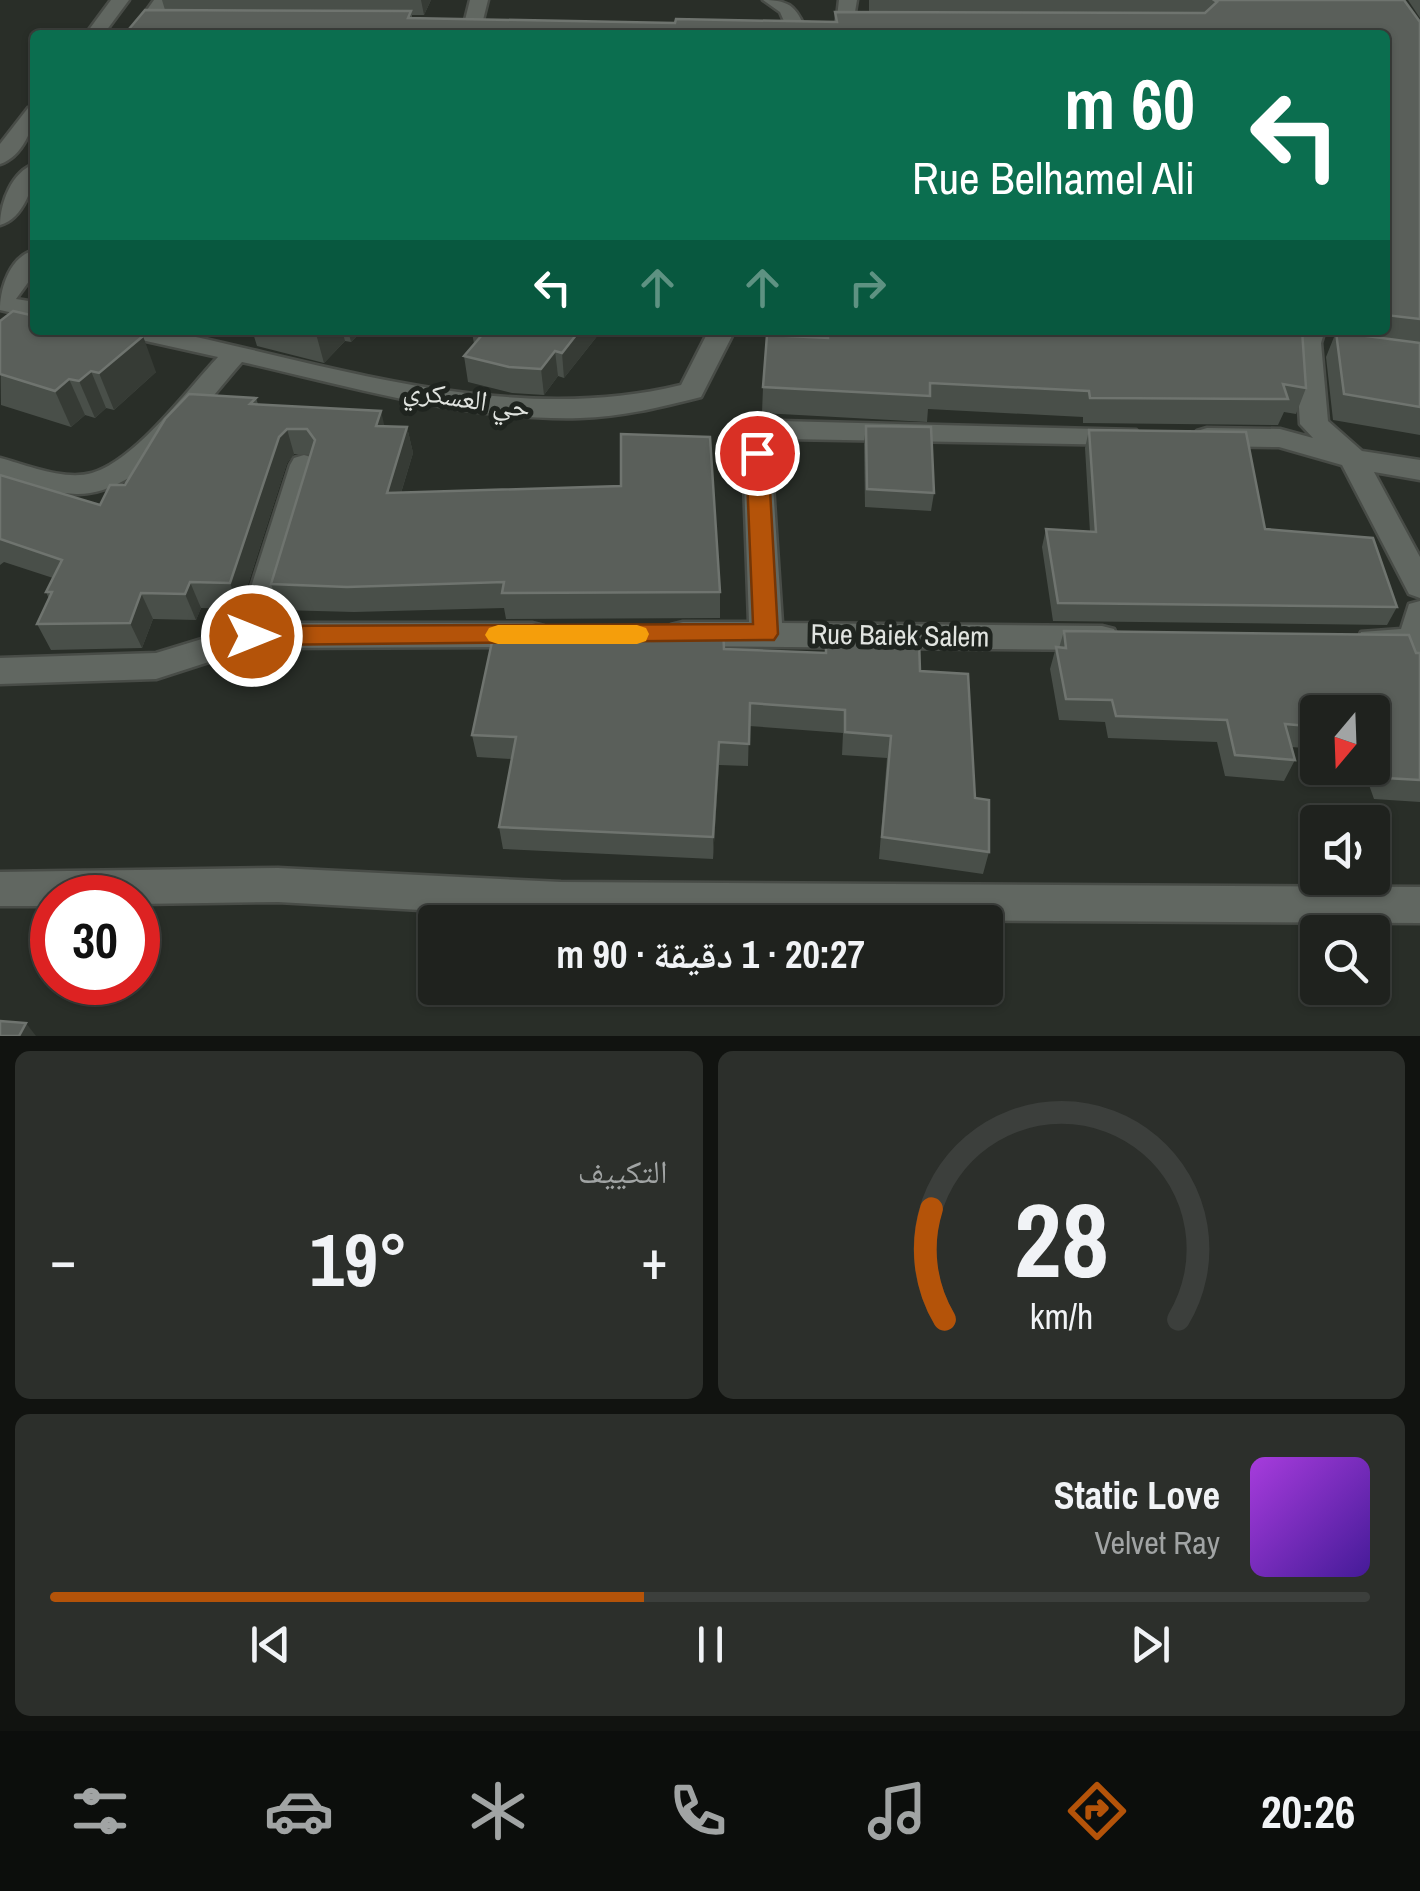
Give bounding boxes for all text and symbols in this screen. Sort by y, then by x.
text: 60 m [1064,57,1195,151]
icon: left [1230,70,1360,200]
text: Rue Belhamel Ali [912,147,1195,208]
icon: left [525,260,580,315]
icon: ahead [630,260,685,315]
icon: ahead [735,260,790,315]
icon: right [840,260,895,315]
street label: حي العسكري [400,369,533,431]
pin [715,411,800,496]
icon: arrive [730,426,785,481]
position arrow [200,584,304,688]
street label: Rue Baiek Salem [810,614,990,656]
north arrow [1300,695,1390,785]
map controls [1300,695,1390,1005]
button: sound [1300,805,1390,895]
speed limit sign: 30 [30,875,160,1005]
button: search [1300,915,1390,1005]
text: 20:27 · 1 دقيقة · 90 m [556,929,865,980]
text: التكييف [578,1150,668,1193]
text: 28 [1014,1169,1109,1309]
text: 19° [310,1208,408,1309]
text: − [50,1222,76,1296]
text: + [641,1222,668,1296]
text: km/h [1029,1292,1093,1340]
text: Static Love [1054,1470,1220,1521]
text: Velvet Ray [1095,1521,1220,1564]
icon: previous [243,1617,298,1672]
icon: pause [683,1617,738,1672]
icon: next [1123,1617,1178,1672]
icon: filters [65,1776,135,1846]
icon: car [264,1776,334,1846]
icon: climate [463,1776,533,1846]
icon: phone [663,1776,733,1846]
icon: music [862,1776,932,1846]
icon: directions [1062,1776,1132,1846]
text: 20:26 [1261,1781,1355,1842]

